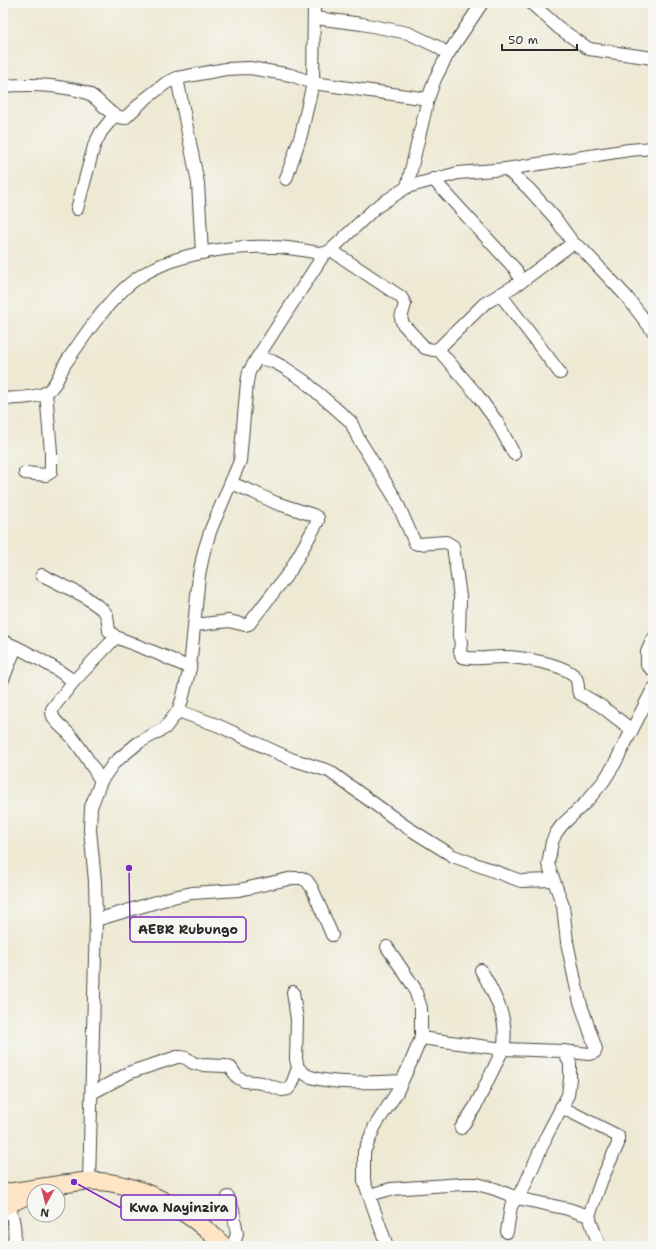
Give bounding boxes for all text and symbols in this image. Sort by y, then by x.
scale bar [502,26,577,52]
text: 50 m [508,32,538,48]
callout: AEBR Rubungo [130,917,246,942]
text: AEBR Rubungo [138,921,238,938]
north arrow [26,1183,66,1223]
callout: Kwa Nayinzira [121,1195,236,1220]
text: Kwa Nayinzira [129,1199,229,1216]
text: N [39,1204,50,1220]

